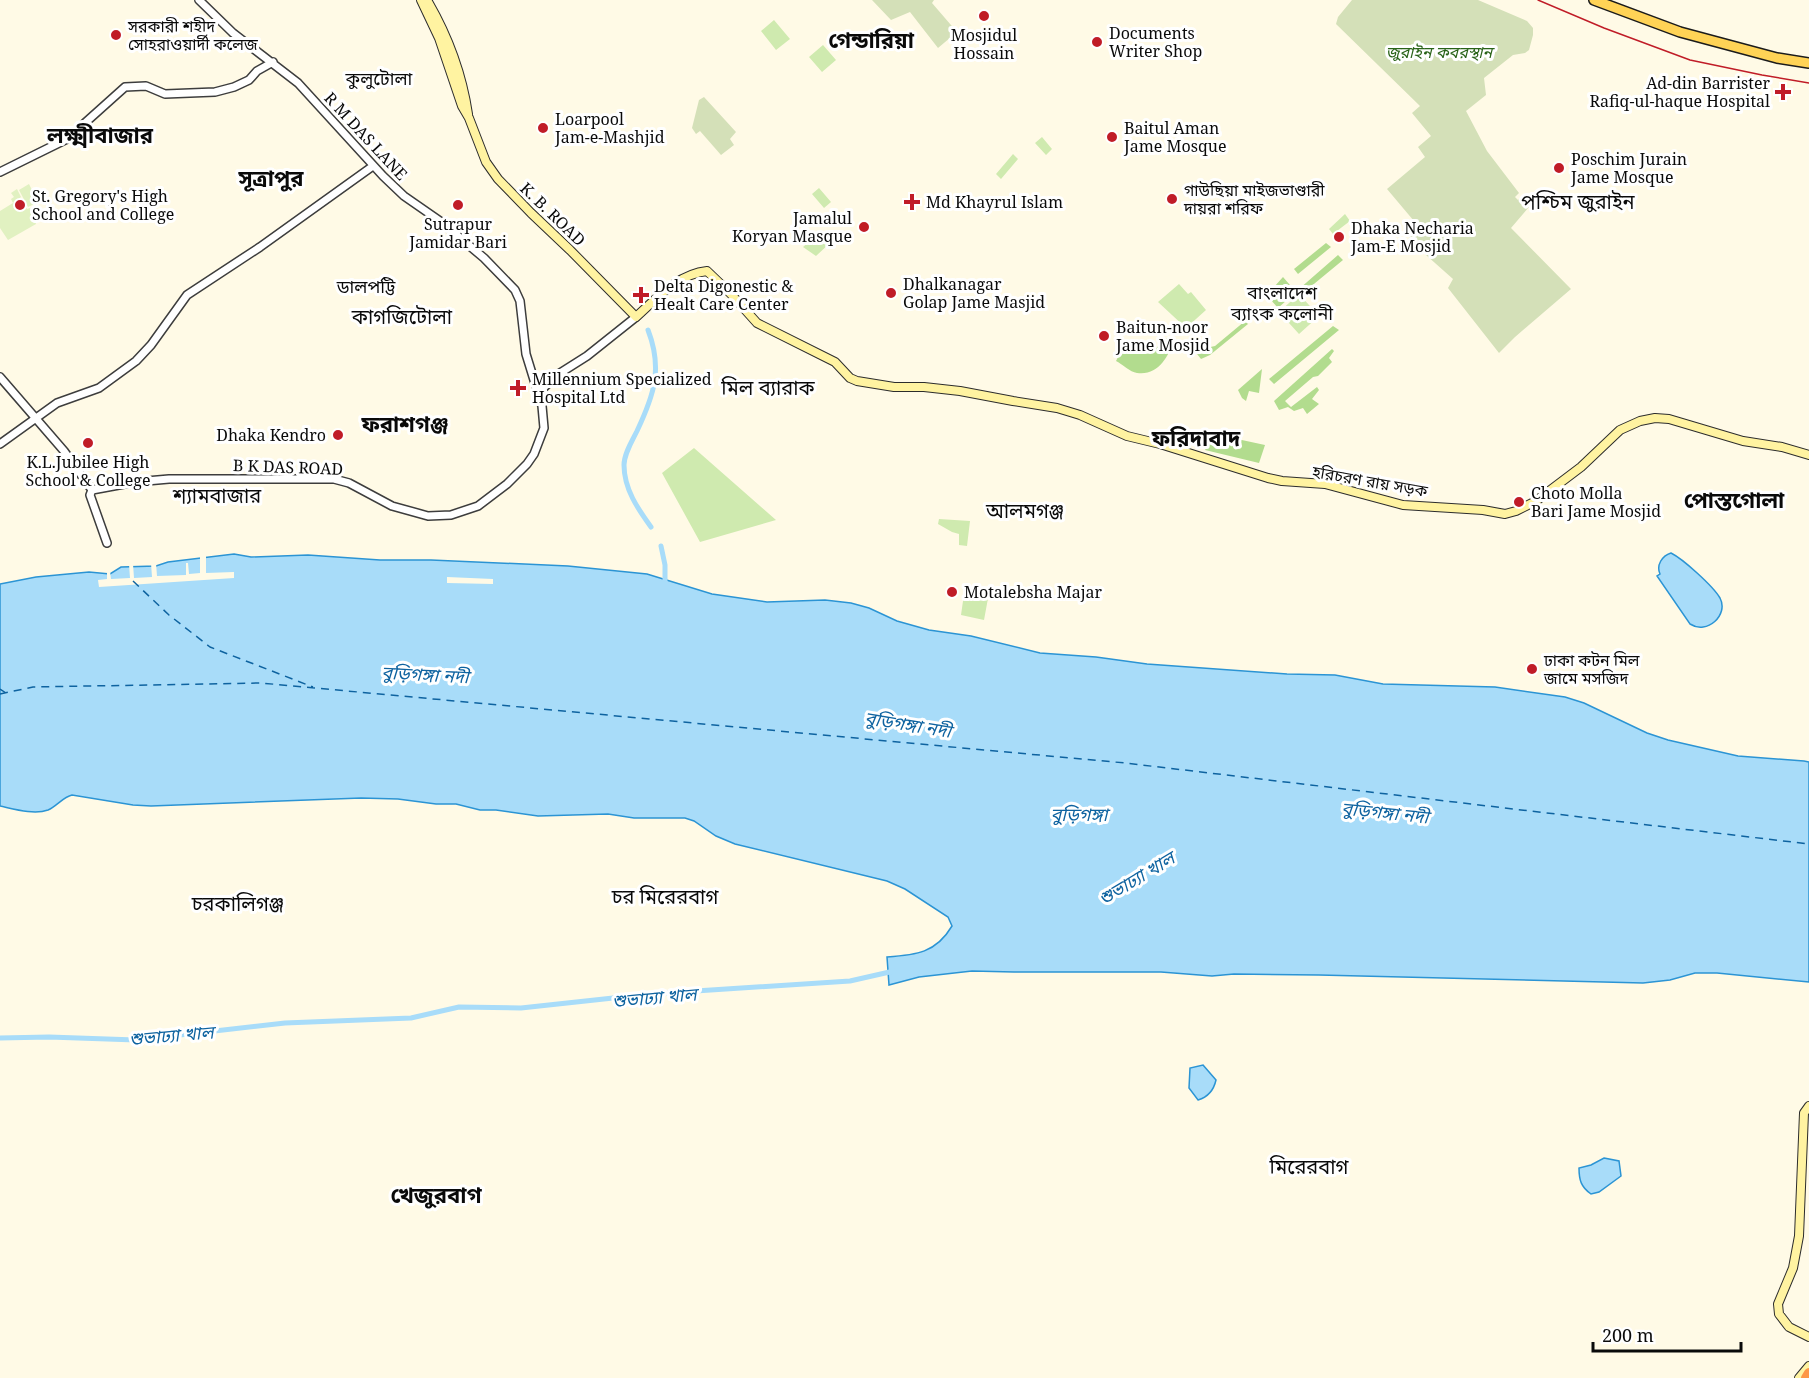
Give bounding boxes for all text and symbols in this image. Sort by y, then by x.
marker: Mosjidul Hossain [977,9,991,23]
place label: সরকারী শহীদ সোহরাওয়ার্দী কলেজ [127,15,258,55]
place label: Documents Writer Shop [1109,22,1202,62]
district label: গেন্ডারিয়া [828,24,915,54]
place label: Mosjidul Hossain [951,24,1017,64]
marker: সরকারী শহীদ সোহরাওয়ার্দী কলেজ [109,28,123,42]
marker: Documents Writer Shop [1090,35,1104,49]
park label: জুরাইন কবরস্থান [1386,41,1496,63]
district label: কুলুটোলা [345,66,413,90]
place label: Ad-din Barrister Rafiq-ul-haque Hospital [1589,72,1770,112]
marker: Ad-din Barrister Rafiq-ul-haque Hospital [1774,83,1792,101]
street label: R M DAS LANE [320,87,412,185]
place label: Loarpool Jam-e-Mashjid [554,108,665,148]
place label: Baitul Aman Jame Mosque [1123,117,1227,157]
district label: লক্ষ্মীবাজার [46,119,154,149]
marker: Loarpool Jam-e-Mashjid [536,121,550,135]
marker: Baitul Aman Jame Mosque [1105,130,1119,144]
place label: Poschim Jurain Jame Mosque [1570,148,1687,188]
marker: Poschim Jurain Jame Mosque [1552,161,1566,175]
district label: সূত্রাপুর [237,162,304,192]
street label: K. B. ROAD [516,177,590,251]
place label: গাউছিয়া মাইজভাণ্ডারী দায়রা শরিফ [1183,179,1325,219]
place label: St. Gregory's High School and College [32,185,174,225]
district label: পশ্চিম জুরাইন [1521,188,1636,215]
place label: Md Khayrul Islam [926,191,1063,213]
marker: গাউছিয়া মাইজভাণ্ডারী দায়রা শরিফ [1165,192,1179,206]
marker: Md Khayrul Islam [903,193,921,211]
marker: St. Gregory's High School and College [13,198,27,212]
marker: Sutrapur Jamidar Bari [451,198,465,212]
place label: Jamalul Koryan Masque [732,207,852,247]
place label: Sutrapur Jamidar Bari [408,213,507,253]
place label: Dhaka Necharia Jam-E Mosjid [1350,217,1474,257]
marker: Jamalul Koryan Masque [857,220,871,234]
marker: Dhaka Necharia Jam-E Mosjid [1332,230,1346,244]
place label: Dhalkanagar Golap Jame Masjid [903,273,1045,313]
district label: ডালপট্টি [336,274,396,298]
place label: Delta Digonestic & Healt Care Center [654,275,793,315]
district label: বাংলাদেশ ব্যাংক কলোনী [1230,280,1333,325]
marker: Delta Digonestic & Healt Care Center [632,286,650,304]
marker: Dhalkanagar Golap Jame Masjid [884,286,898,300]
district label: কাগজিটোলা [351,303,453,330]
place label: Baitun-noor Jame Mosjid [1115,316,1210,356]
marker: Baitun-noor Jame Mosjid [1097,329,1111,343]
place label: Millennium Specialized Hospital Ltd [532,368,712,408]
district label: মিল ব্যারাক [720,374,816,401]
marker: Millennium Specialized Hospital Ltd [509,379,527,397]
district label: ফরাশগঞ্জ [361,408,448,438]
district label: ফরিদাবাদ [1151,422,1241,452]
place label: Dhaka Kendro [216,424,326,446]
marker: Dhaka Kendro [331,428,345,442]
marker: K.L.Jubilee High School & College [81,436,95,450]
place label: K.L.Jubilee High School & College [25,451,151,491]
street label: B K DAS ROAD [233,454,343,480]
street label: হরিচরণ রায় সড়ক [1310,460,1430,502]
district label: শ্যামবাজার [172,482,262,509]
place label: Choto Molla Bari Jame Mosjid [1531,482,1661,522]
district label: পোস্তগোলা [1684,484,1785,514]
marker: Choto Molla Bari Jame Mosjid [1512,495,1526,509]
district label: আলমগঞ্জ [985,497,1064,524]
place label: Motalebsha Majar [964,581,1103,603]
marker: Motalebsha Majar [945,585,959,599]
place label: ঢাকা কটন মিল জামে মসজিদ [1543,649,1640,689]
water label: বুড়িগঙ্গা নদী [381,660,472,688]
marker: ঢাকা কটন মিল জামে মসজিদ [1525,662,1539,676]
water label: বুড়িগঙ্গা নদী [863,705,956,743]
water label: বুড়িগঙ্গা নদী [1340,795,1433,829]
water label: বুড়িগঙ্গা [1050,802,1111,826]
water label: শুভাঢ্যা খাল [1093,844,1182,910]
district label: চর মিরেরবাগ [611,883,719,910]
district label: চরকালিগঞ্জ [191,890,284,917]
water label: শুভাঢ্যা খাল [611,981,701,1013]
water label: শুভাঢ্যা খাল [128,1019,218,1051]
district label: মিরেরবাগ [1269,1153,1349,1180]
district label: খেজুরবাগ [390,1179,482,1209]
scale bar [1593,1315,1742,1353]
text: 200 m [1602,1323,1654,1347]

